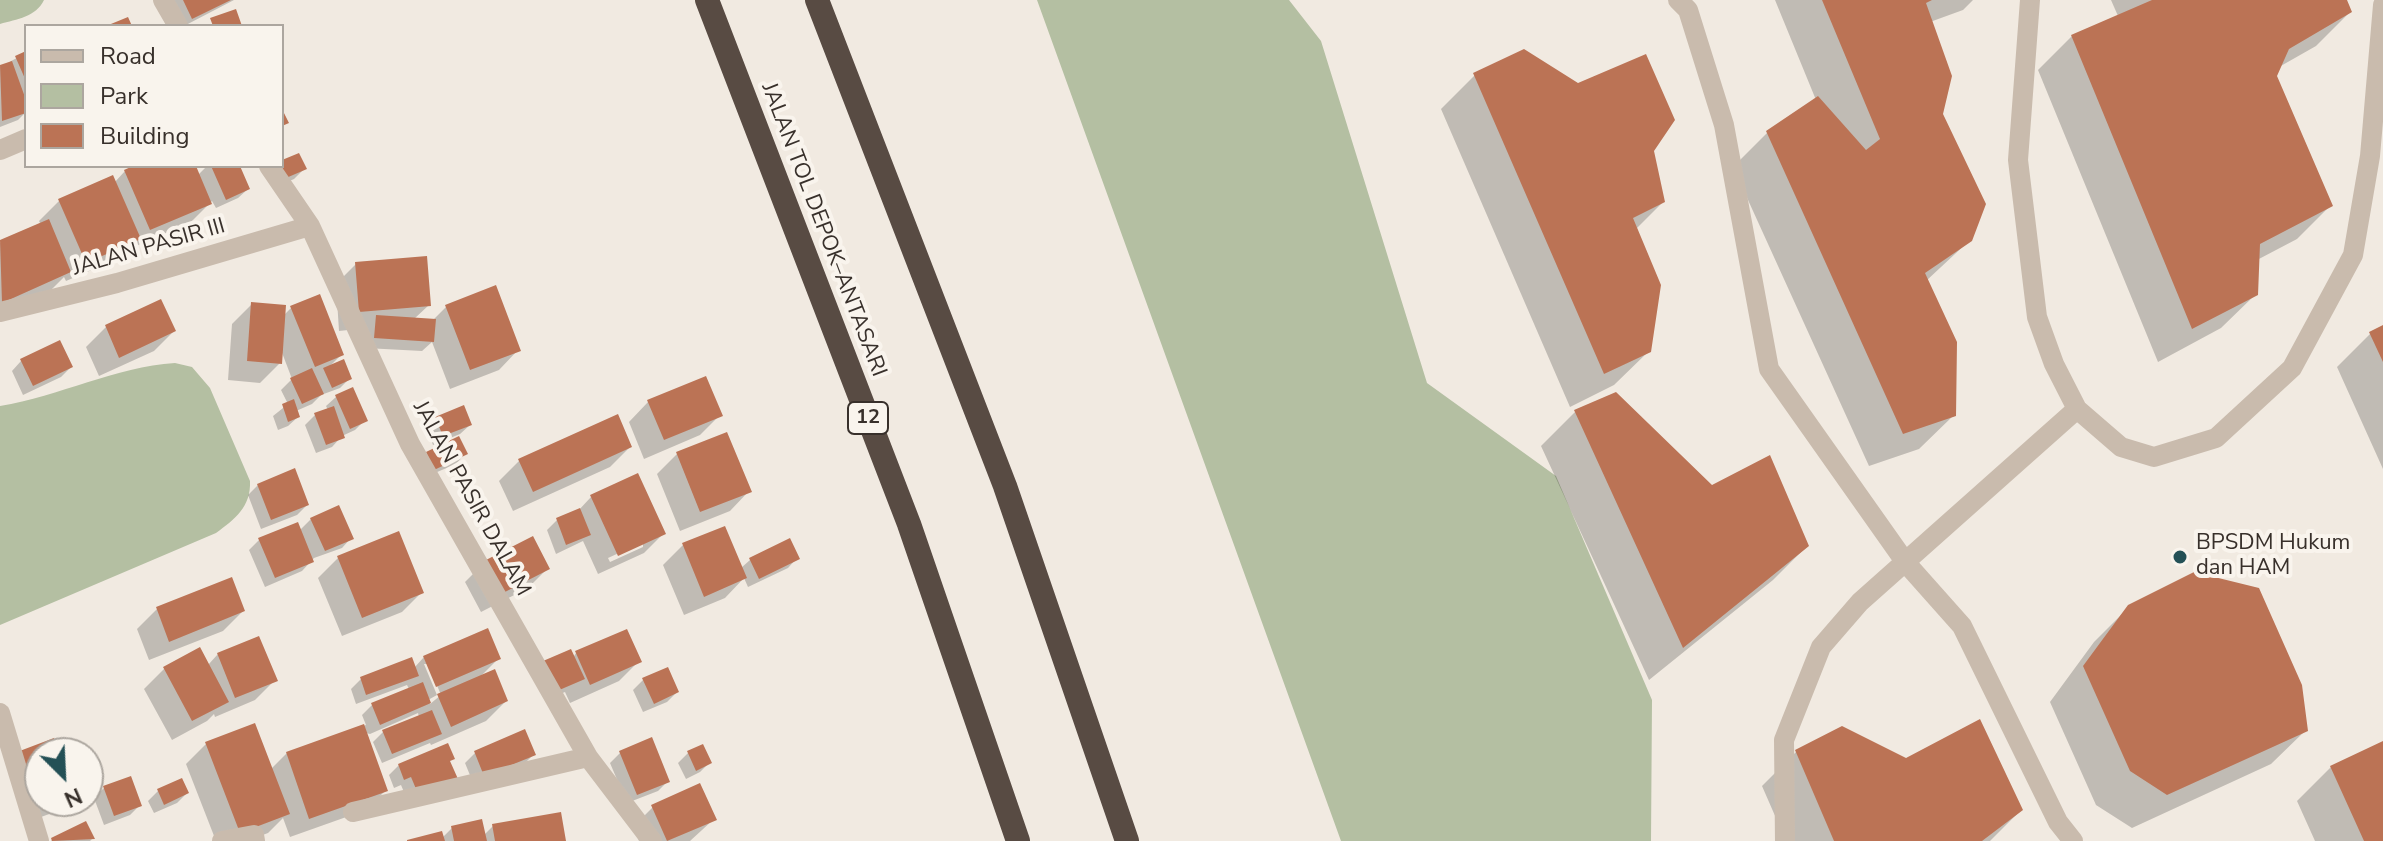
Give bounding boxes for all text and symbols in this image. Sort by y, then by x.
legend [24,24,284,168]
text: Road [100,40,156,72]
street label: JALAN TOL DEPOK–ANTASARI [755,79,891,381]
text: Park [100,80,148,112]
text: Building [100,120,190,152]
street label: JALAN PASIR III [70,214,228,282]
street label: JALAN PASIR DALAM [406,397,536,601]
road number: 12 [848,402,888,434]
place label: BPSDM Hukum dan HAM [2196,531,2350,582]
marker: BPSDM Hukum dan HAM [2171,548,2189,566]
north arrow [24,737,104,817]
text: N [59,780,87,814]

